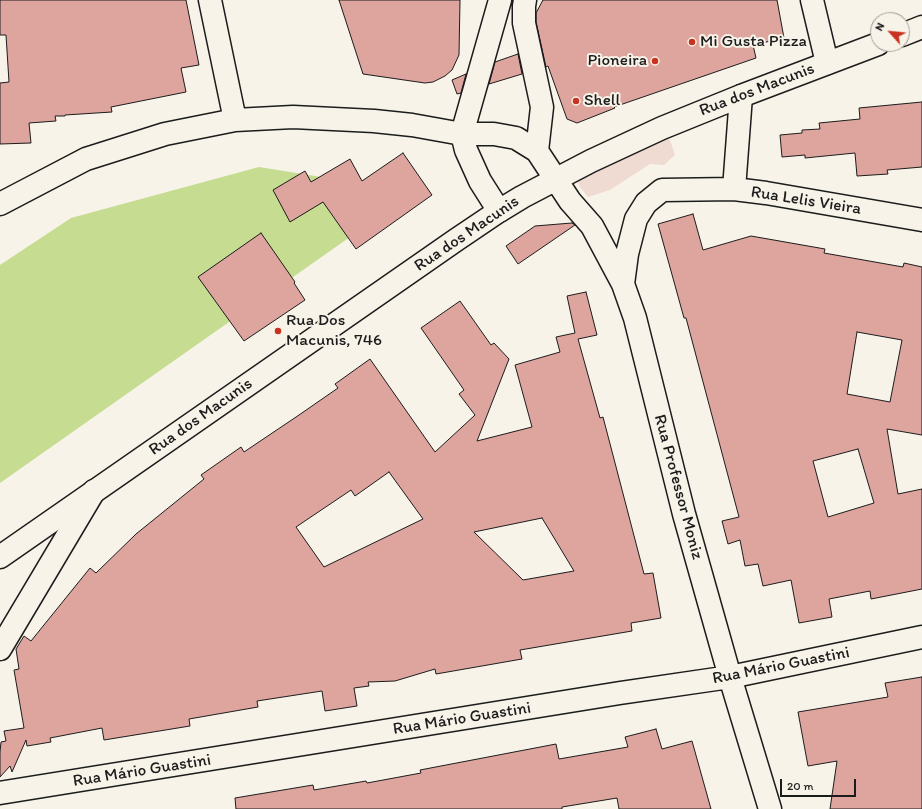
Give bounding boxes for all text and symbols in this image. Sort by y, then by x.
north arrow [870,12,910,52]
text: N [872,21,887,33]
place label: Mi Gusta Pizza [700,32,807,52]
marker: Mi Gusta Pizza [687,37,697,47]
place label: Pioneira [587,51,647,71]
marker: Pioneira [650,56,660,66]
street label: Rua dos Macunis [696,59,818,121]
place label: Shell [584,91,620,111]
marker: Shell [571,96,581,106]
street label: Rua Lelis Vieira [749,182,863,220]
street label: Rua dos Macunis [411,191,523,277]
place label: Rua Dos Macunis, 746 [286,311,382,351]
marker: Rua Dos Macunis, 746 [273,326,283,336]
street label: Rua dos Macunis [145,374,257,460]
street label: Rua Professor Moniz [649,412,707,562]
street label: Rua Mário Guastini [711,643,851,689]
street label: Rua Mário Guastini [392,698,532,740]
street label: Rua Mário Guastini [72,750,212,792]
scale bar [782,771,858,797]
text: 20 m [787,779,814,793]

